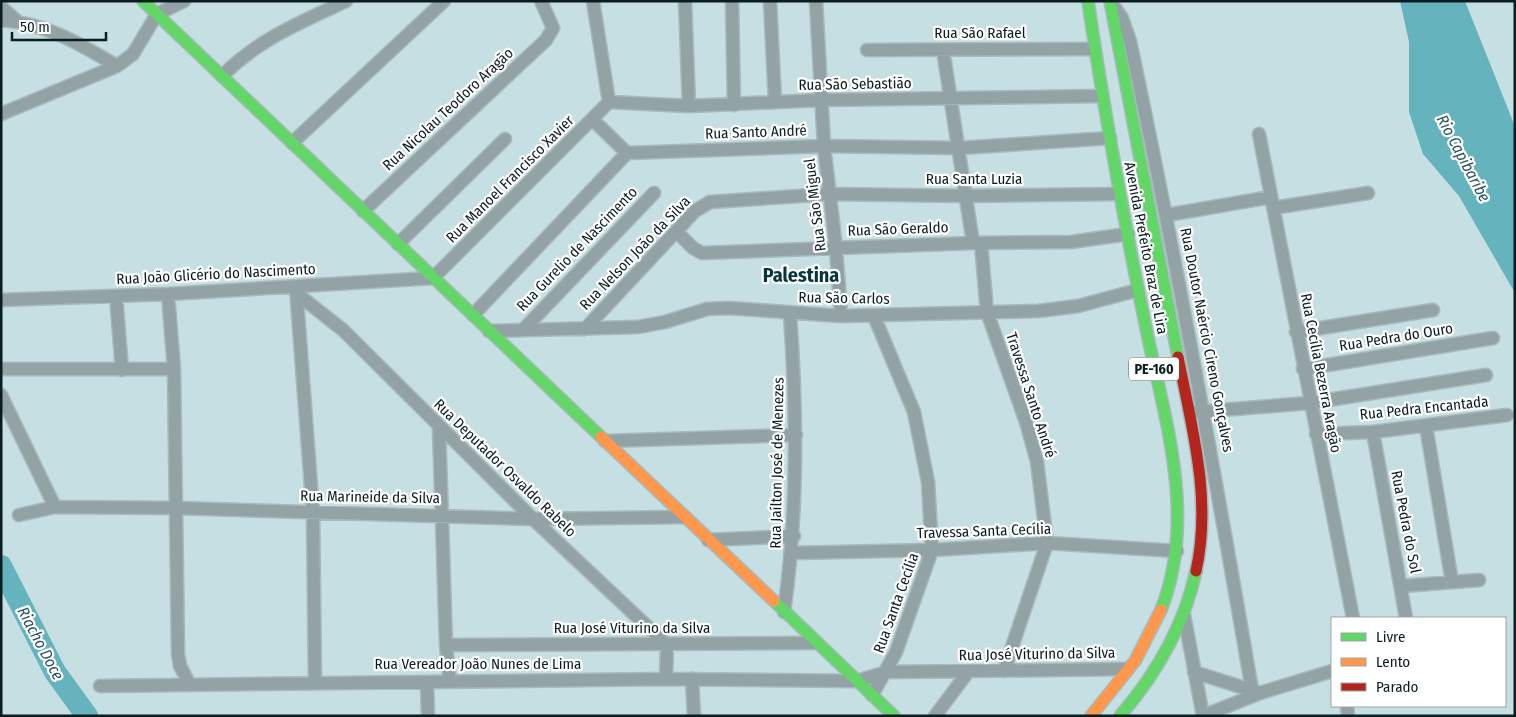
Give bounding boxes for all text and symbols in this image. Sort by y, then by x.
scale bar [12,10,106,42]
text: 50 m [20,18,50,36]
street label: Rua São Rafael [934,24,1026,42]
street label: Rua Nicolau Teodoro Aragão [379,44,517,174]
street label: Rua São Sebastião [798,74,912,94]
street label: Rua Manoel Francisco Xavier [442,111,578,247]
water label: Rio Capibaribe [1433,112,1495,205]
street label: Rua Santo André [705,121,807,143]
street label: Rua São Miguel [800,157,830,253]
street label: Avenida Prefeito Braz de Lira [1120,160,1172,336]
street label: Rua Santa Luzia [926,170,1022,188]
street label: Rua Gurelio de Nascimento [513,183,641,315]
street label: Rua Nelson João da Silva [576,192,694,314]
street label: Rua São Geraldo [847,218,949,240]
street label: Rua Doutor Naércio Cireno Gonçalves [1176,226,1238,454]
street label: Rua João Glicério do Nascimento [116,260,316,288]
district label: Palestina [763,263,839,287]
street label: Rua São Carlos [798,288,890,308]
street label: Rua Cecília Bezerra Aragão [1297,292,1345,454]
street label: Rua Pedra do Ouro [1338,319,1454,355]
street label: Travessa Santo André [1002,330,1060,460]
road number: PE-160 [1129,358,1179,380]
street label: Rua Jaílton José de Menezes [767,377,787,549]
street label: Rua Pedra Encantada [1359,392,1489,424]
street label: Rua Deputador Osvaldo Rabelo [430,395,580,541]
street label: Rua Pedra do Sol [1387,469,1425,575]
street label: Rua Marineide da Silva [300,487,440,507]
street label: Travessa Santa Cecília [917,520,1051,542]
street label: Rua Santa Cecília [870,550,922,656]
water label: Riacho Doce [13,603,68,683]
legend [1331,617,1506,707]
street label: Rua José Viturino da Silva [554,619,710,637]
text: Livre [1376,628,1405,646]
street label: Rua José Viturino da Silva [959,644,1115,664]
text: Lento [1376,653,1410,671]
street label: Rua Vereador João Nunes de Lima [375,655,581,673]
text: Parado [1376,678,1419,696]

